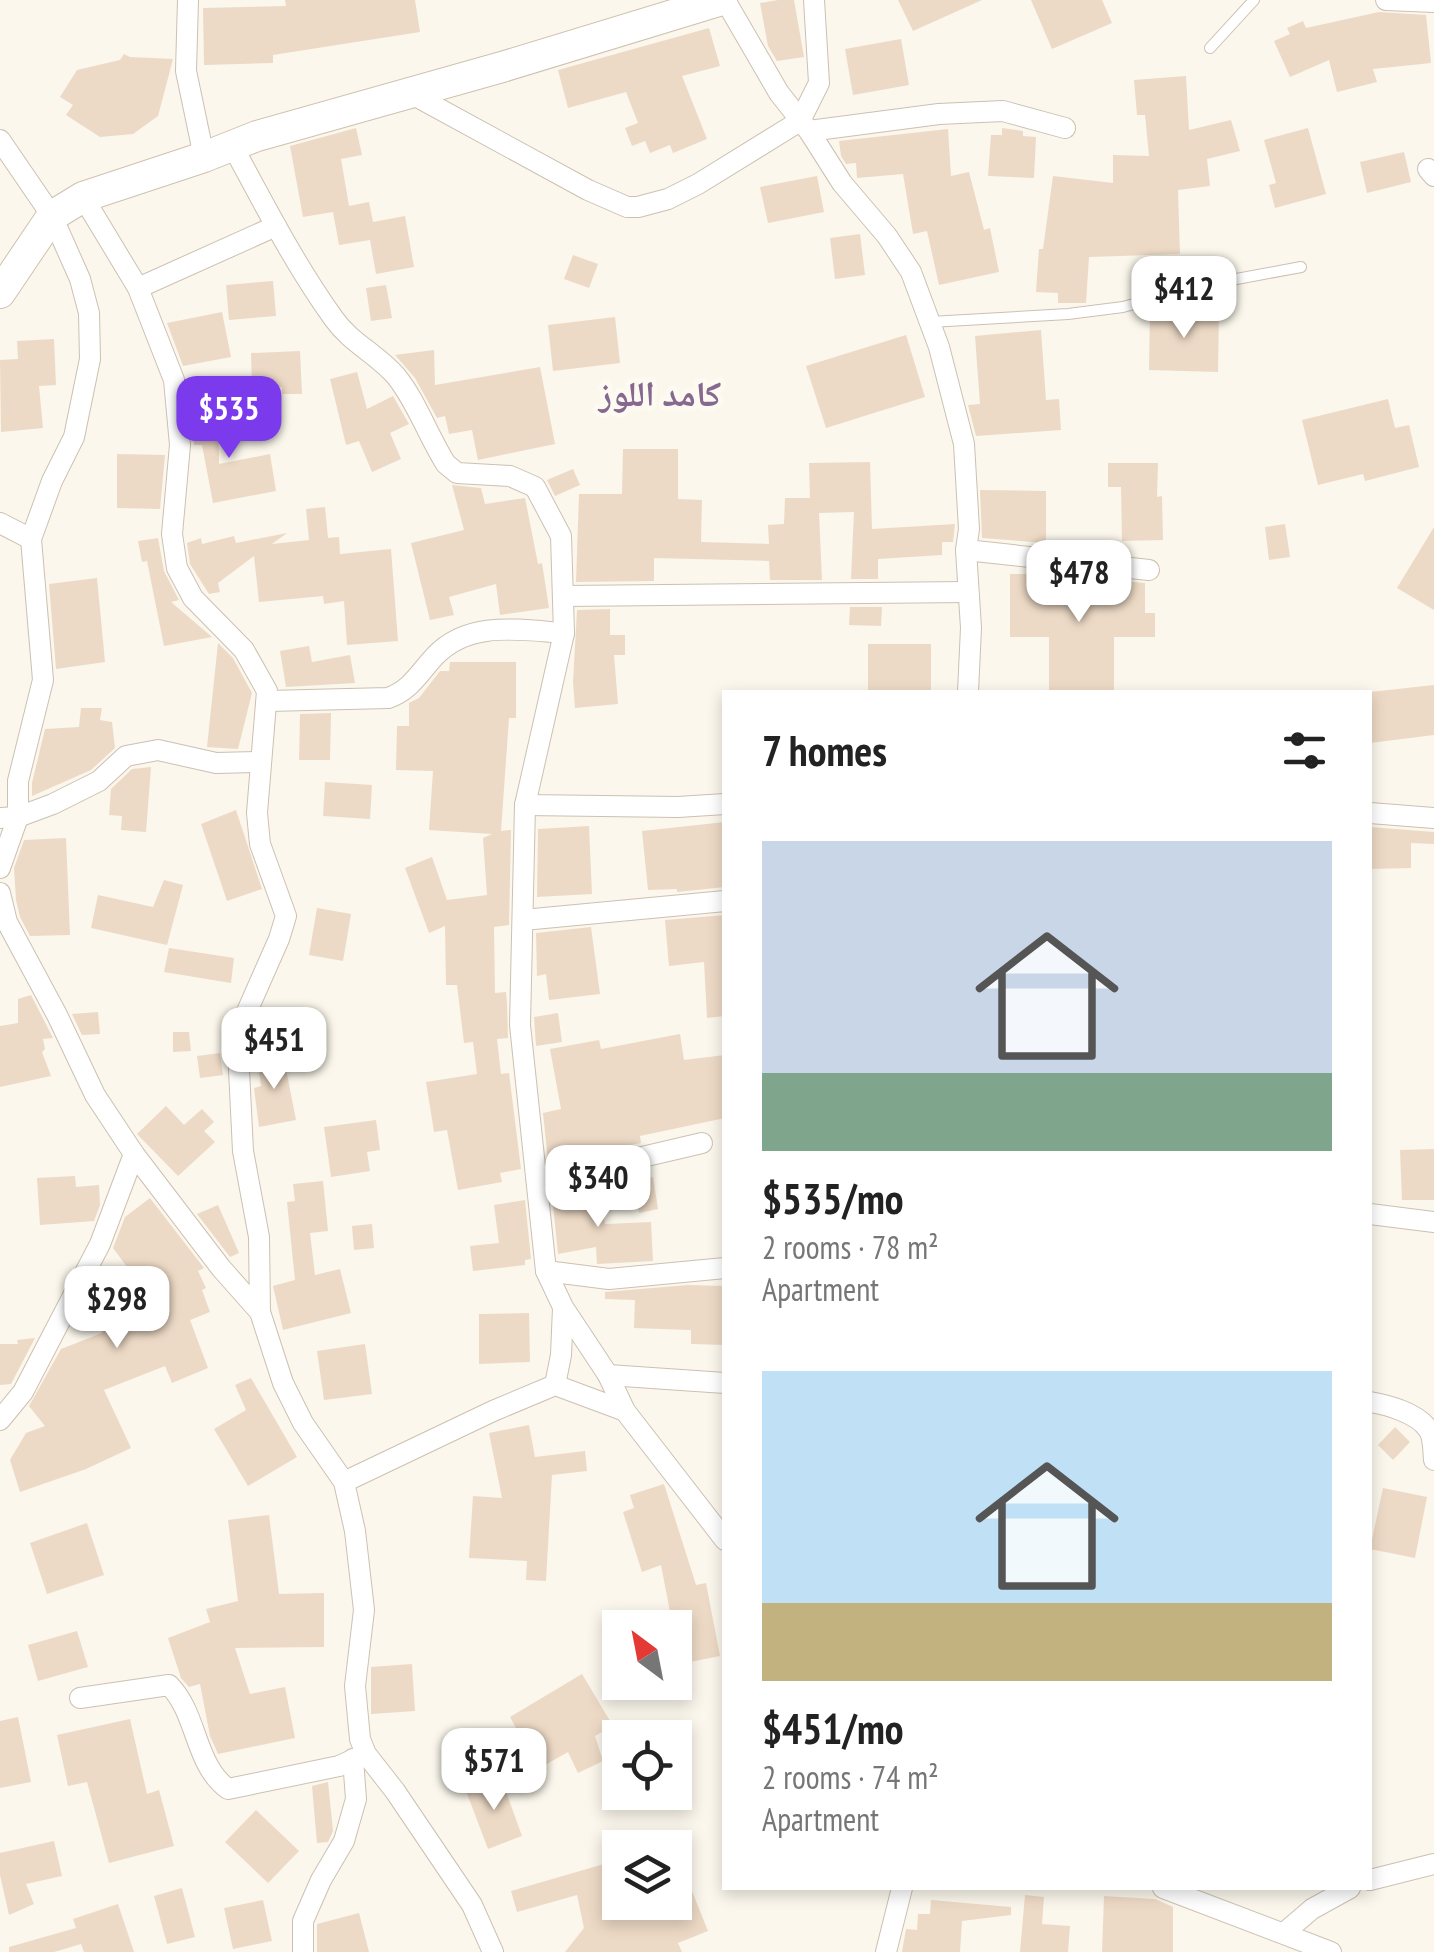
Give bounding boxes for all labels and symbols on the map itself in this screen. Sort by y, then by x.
pin: $412 [1125,256,1243,341]
district label: كامد اللوز [597,370,721,416]
pin: $535 [170,376,288,461]
pin: $478 [1020,540,1138,625]
pin: $451 [215,1007,333,1092]
pin: $340 [539,1145,657,1230]
pin: $298 [58,1266,176,1351]
north arrow [602,1610,692,1700]
pin: $571 [435,1728,553,1813]

